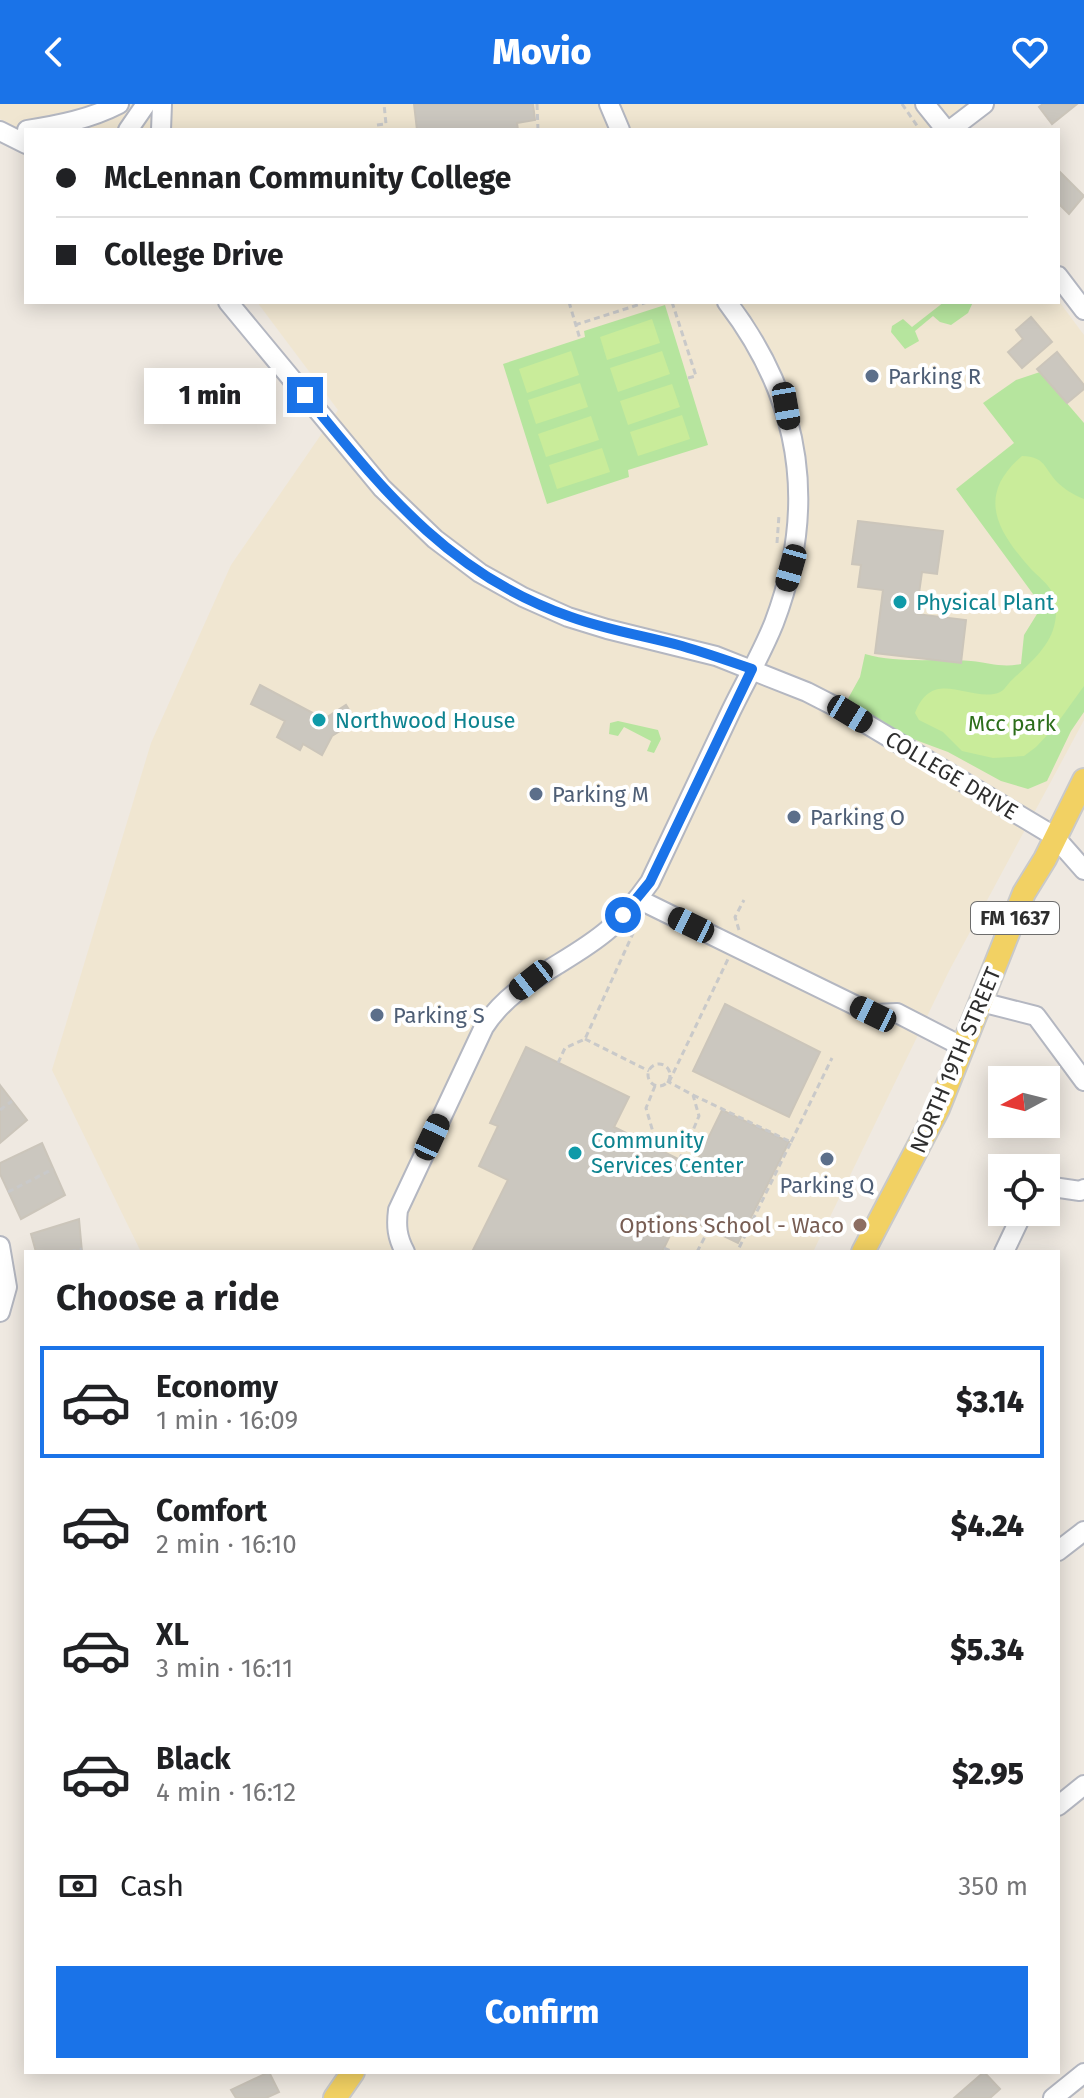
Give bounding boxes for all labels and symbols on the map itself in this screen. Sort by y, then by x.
place label: Parking R [888,363,981,390]
callout: 1 min [145,367,277,423]
marker: Parking R [863,367,881,385]
route end [287,377,323,413]
car [770,380,802,432]
car [773,542,809,594]
place label: Physical Plant [916,589,1054,616]
marker: Physical Plant [891,593,909,611]
car [823,691,877,737]
place label: Northwood House [335,707,516,734]
park label: Mcc park [968,710,1057,737]
marker: Northwood House [310,711,328,729]
street label: COLLEGE DRIVE [881,725,1023,826]
place label: Parking M [552,781,649,808]
marker: Parking M [527,785,545,803]
place label: Parking O [810,804,905,831]
marker: Parking O [785,808,803,826]
route start [605,897,641,933]
road number: FM 1637 [971,902,1059,934]
car [664,904,718,946]
car [505,956,557,1004]
street label: NORTH 19TH STREET [904,963,1007,1157]
car [846,993,900,1035]
place label: Parking S [393,1002,485,1029]
marker: Parking S [368,1006,386,1024]
north arrow [988,1066,1060,1138]
car [411,1110,453,1164]
place label: Community Services Center [591,1127,744,1179]
marker: Community Services Center [566,1144,584,1162]
marker: Parking Q [818,1150,836,1168]
place label: Parking Q [780,1172,874,1199]
place label: Options School - Waco [619,1212,844,1239]
marker: Options School - Waco [851,1216,869,1234]

